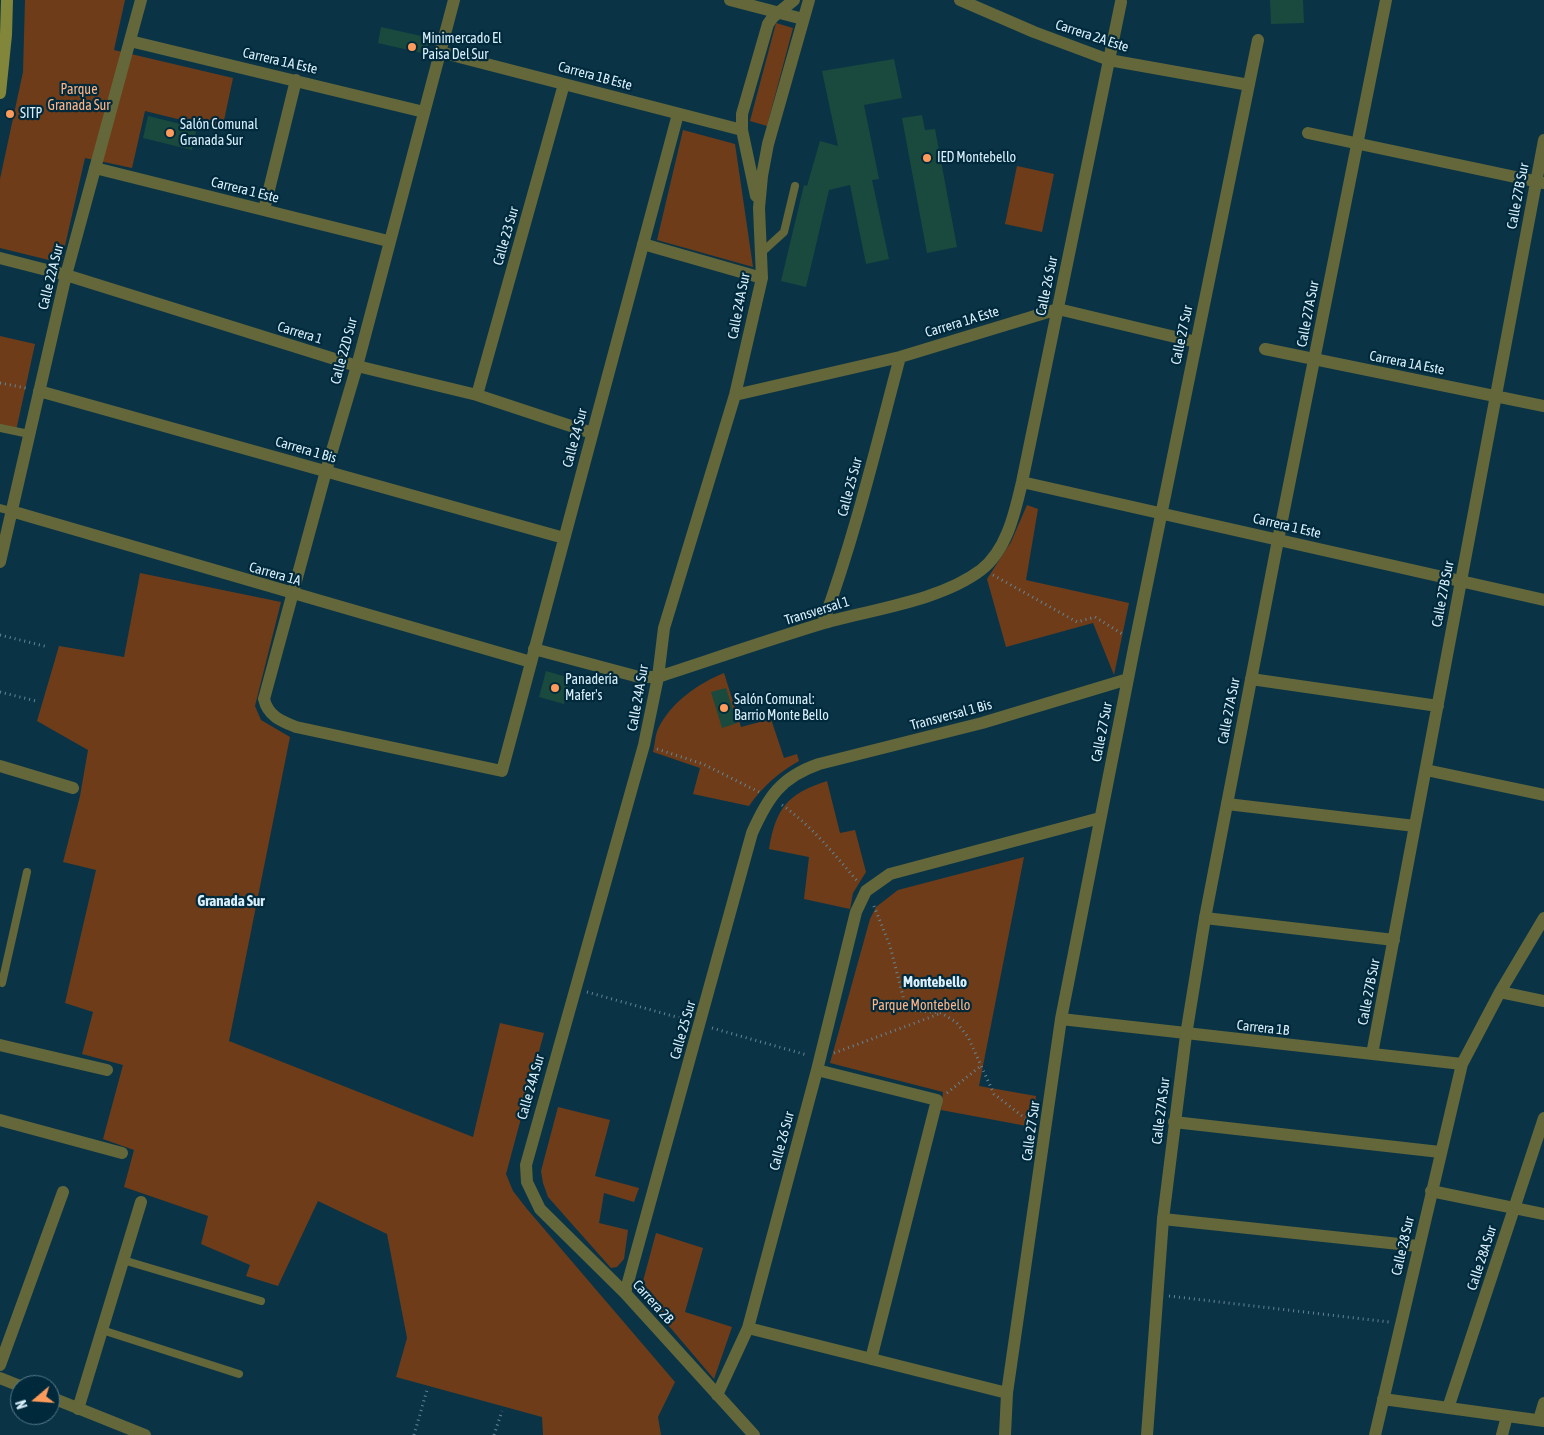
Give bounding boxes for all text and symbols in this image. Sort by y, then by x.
street label: Carrera 2A Este [1053,16,1131,56]
place label: Minimercado El Paisa Del Sur [422,31,502,64]
marker: Minimercado El Paisa Del Sur [406,41,418,53]
street label: Carrera 1A Este [241,44,319,78]
street label: Carrera 1B Este [556,58,634,94]
park label: Parque Granada Sur [48,82,110,114]
place label: SITP [20,106,42,122]
marker: SITP [4,108,16,120]
place label: Salón Comunal Granada Sur [180,117,258,150]
marker: Salón Comunal Granada Sur [164,127,176,139]
place label: IED Montebello [937,150,1016,166]
marker: IED Montebello [921,152,933,164]
street label: Calle 27B Sur [1503,162,1533,230]
street label: Carrera 1 Este [209,173,281,207]
street label: Calle 23 Sur [490,205,522,267]
street label: Calle 22A Sur [35,242,67,312]
street label: Calle 26 Sur [1033,255,1061,317]
street label: Calle 24A Sur [724,271,754,341]
street label: Calle 27A Sur [1293,279,1323,349]
street label: Carrera 1A Este [923,303,1001,341]
street label: Calle 27 Sur [1168,304,1196,366]
street label: Calle 22D Sur [327,316,361,386]
street label: Carrera 1 [275,318,325,348]
street label: Carrera 1A Este [1368,347,1446,379]
street label: Calle 24 Sur [559,407,591,469]
street label: Carrera 1 Bis [273,433,339,467]
street label: Calle 25 Sur [834,456,866,518]
street label: Carrera 1 Este [1251,510,1323,542]
street label: Carrera 1A [247,559,303,589]
street label: Calle 27B Sur [1428,560,1458,628]
street label: Transversal 1 [782,593,852,629]
street label: Calle 24A Sur [624,664,652,732]
place label: Panadería Mafer's [565,672,618,704]
street label: Calle 27A Sur [1214,676,1244,746]
marker: Panadería Mafer's [549,682,561,694]
place label: Salón Comunal: Barrio Monte Bello [734,692,829,724]
street label: Transversal 1 Bis [908,696,994,734]
street label: Calle 27 Sur [1088,701,1116,763]
marker: Salón Comunal: Barrio Monte Bello [718,702,730,714]
district label: Granada Sur [197,892,265,910]
street label: Calle 27B Sur [1354,958,1384,1026]
district label: Montebello [903,973,967,991]
park label: Parque Montebello [872,998,970,1014]
street label: Calle 25 Sur [667,999,699,1061]
street label: Carrera 1B [1236,1017,1290,1039]
street label: Calle 24A Sur [514,1052,548,1122]
street label: Calle 27A Sur [1149,1077,1173,1145]
street label: Calle 27 Sur [1018,1100,1044,1162]
street label: Calle 26 Sur [766,1110,798,1172]
street label: Calle 28 Sur [1388,1215,1418,1277]
street label: Calle 28A Sur [1464,1224,1500,1292]
street label: Carrera 2B [629,1277,677,1327]
north arrow [10,1375,60,1425]
text: N [13,1398,31,1411]

